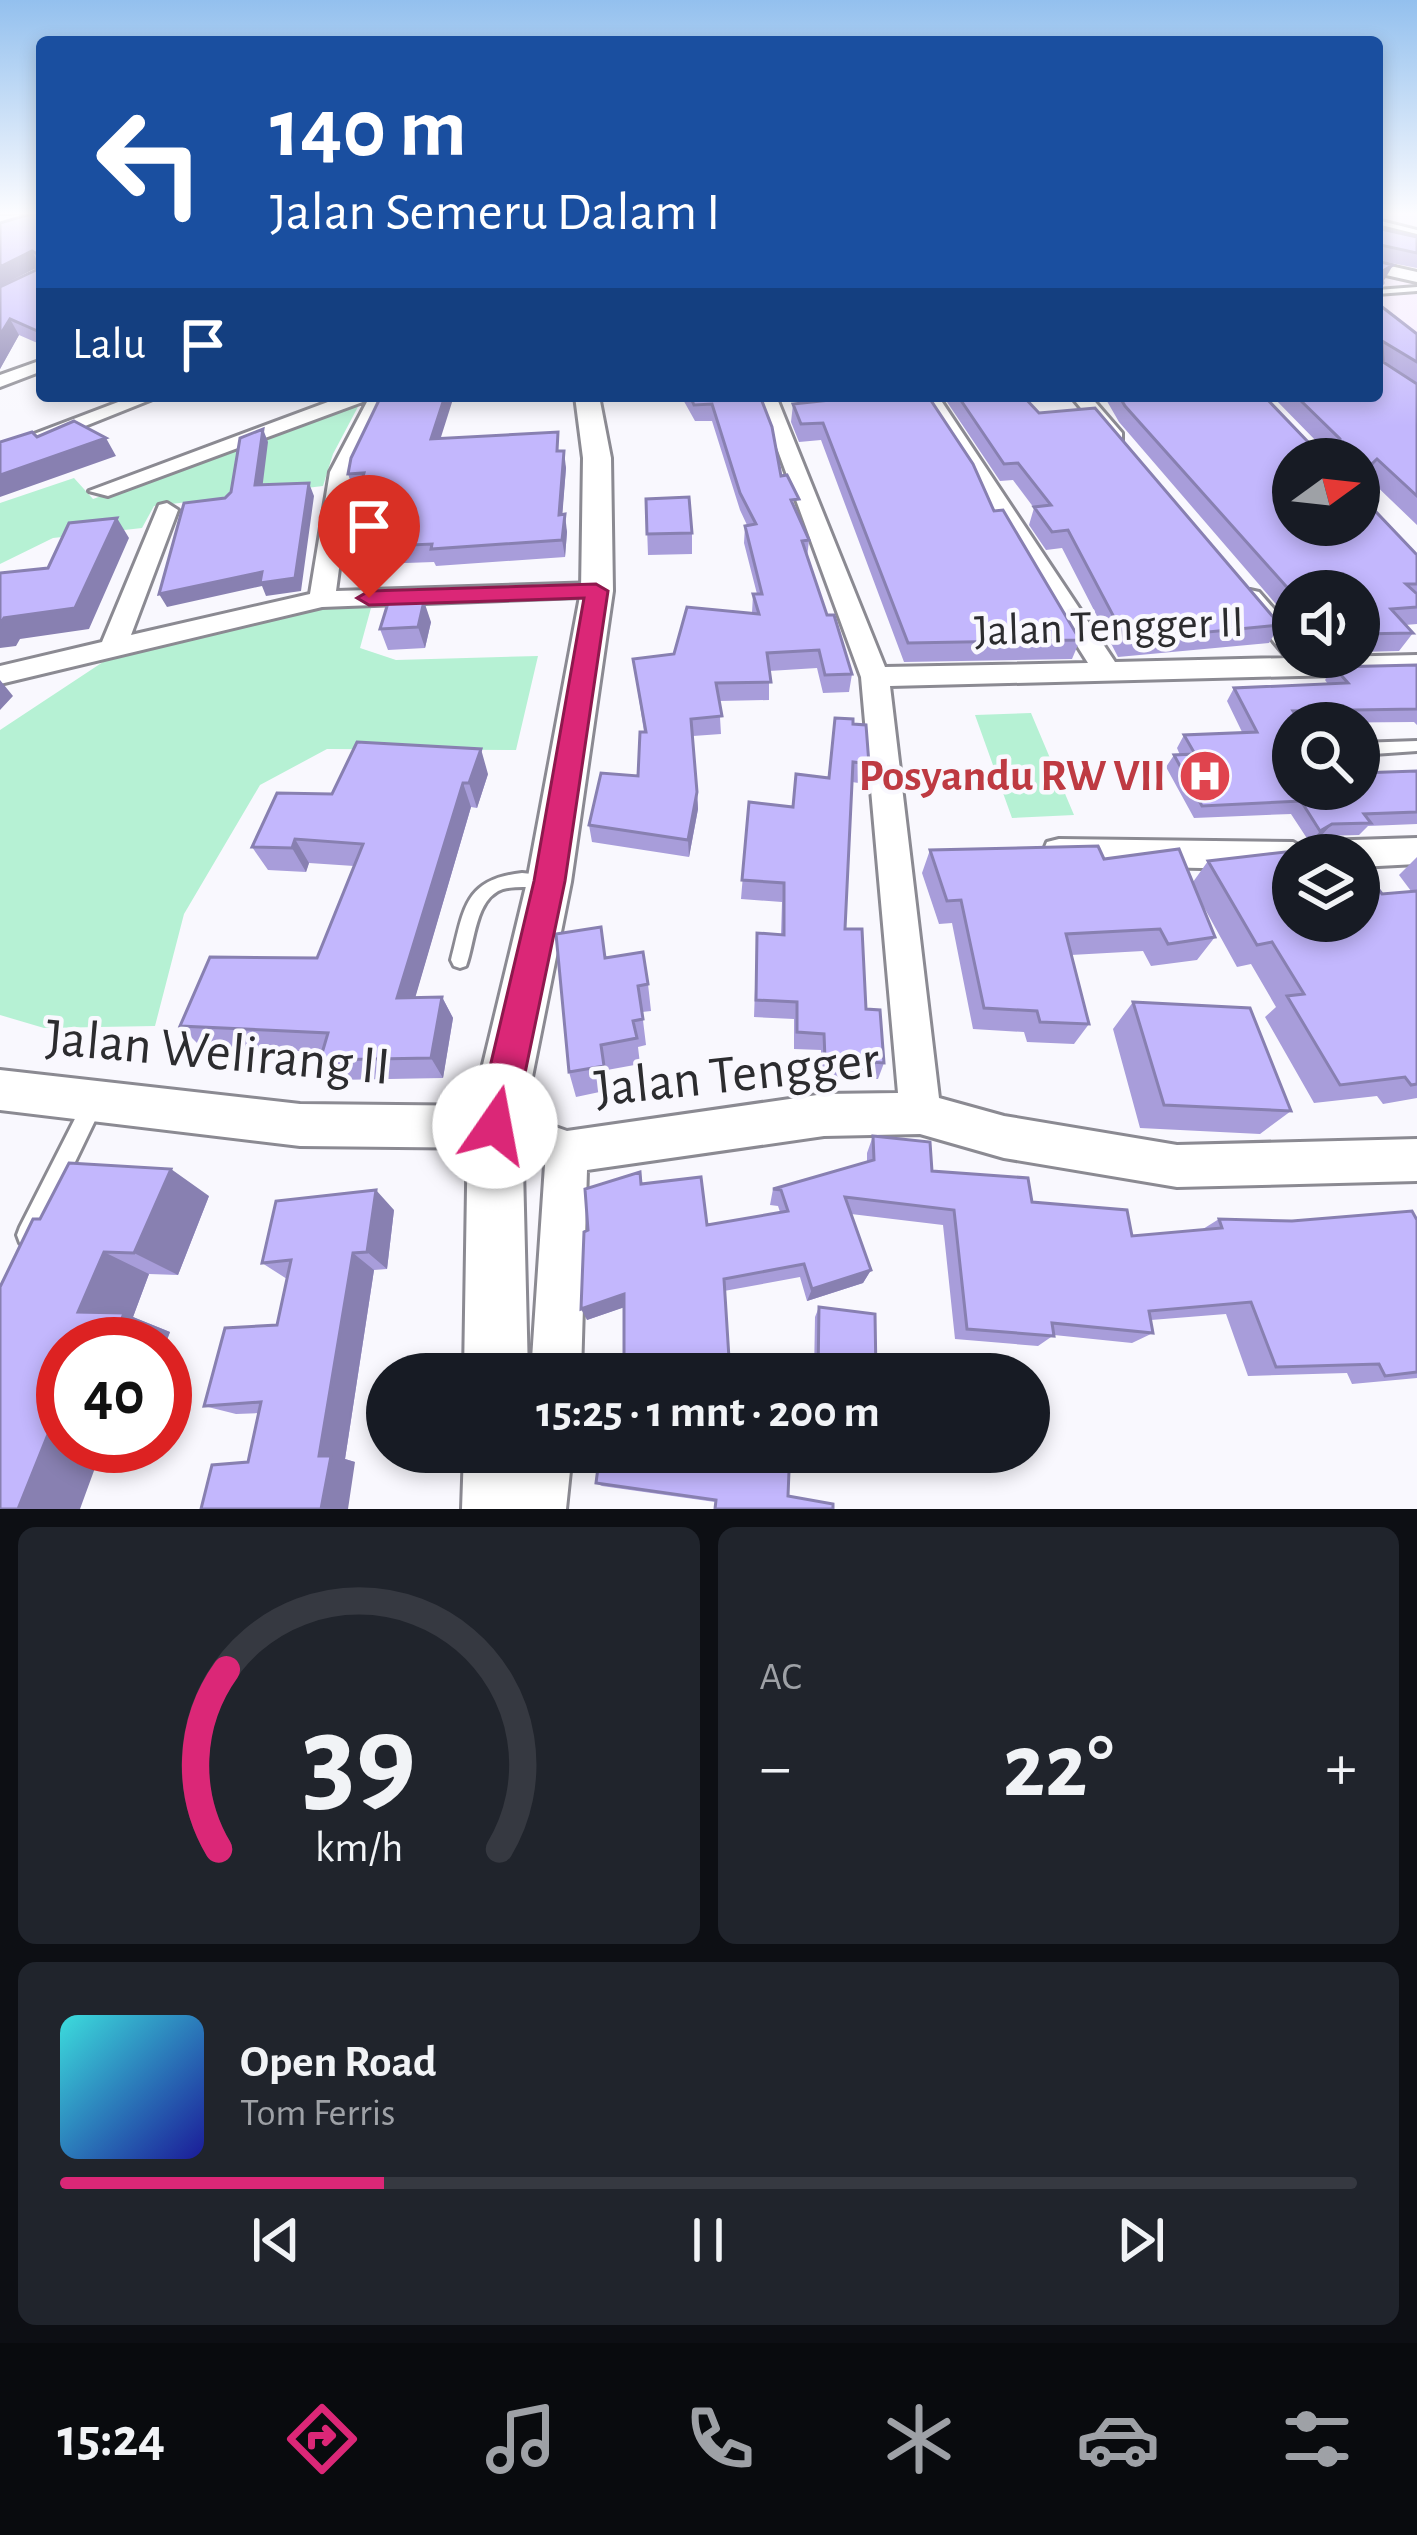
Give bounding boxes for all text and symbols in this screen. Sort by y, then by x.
icon: left [72,84,228,240]
text: 140 m [270,88,467,172]
text: Jalan Semeru Dalam I [270,186,721,240]
icon: arrive [170,312,236,378]
text: Lalu [72,322,146,367]
north arrow [1272,438,1380,546]
map controls [1272,438,1380,942]
pin [318,475,420,598]
icon: arrive [336,493,402,559]
button: sound [1272,570,1380,678]
street label: Jalan Tengger II [973,600,1245,654]
button: search [1272,702,1380,810]
hospital icon: Posyandu RW VII [1177,748,1233,804]
place label: Posyandu RW VII [859,754,1166,799]
button: layers [1272,834,1380,942]
street label: Jalan Welirang II [43,1011,393,1095]
street label: Jalan Tengger [592,1033,882,1117]
position arrow [432,1063,558,1189]
speed limit sign: 40 [36,1317,192,1473]
text: 15:25 · 1 mnt · 200 m [536,1390,880,1435]
text: AC [760,1658,802,1697]
text: 39 [302,1698,416,1823]
text: 22° [1003,1723,1114,1813]
text: − [760,1735,791,1801]
text: + [1325,1735,1357,1801]
text: km/h [315,1826,403,1869]
text: Open Road [240,2040,437,2085]
text: Tom Ferris [240,2094,396,2133]
icon: previous [243,2207,309,2273]
icon: pause [675,2207,741,2273]
icon: next [1108,2207,1174,2273]
icon: directions [280,2397,364,2481]
icon: music [479,2397,563,2481]
icon: phone [678,2397,762,2481]
icon: climate [877,2397,961,2481]
icon: car [1076,2397,1160,2481]
icon: filters [1275,2397,1359,2481]
text: 15:24 [58,2412,165,2466]

